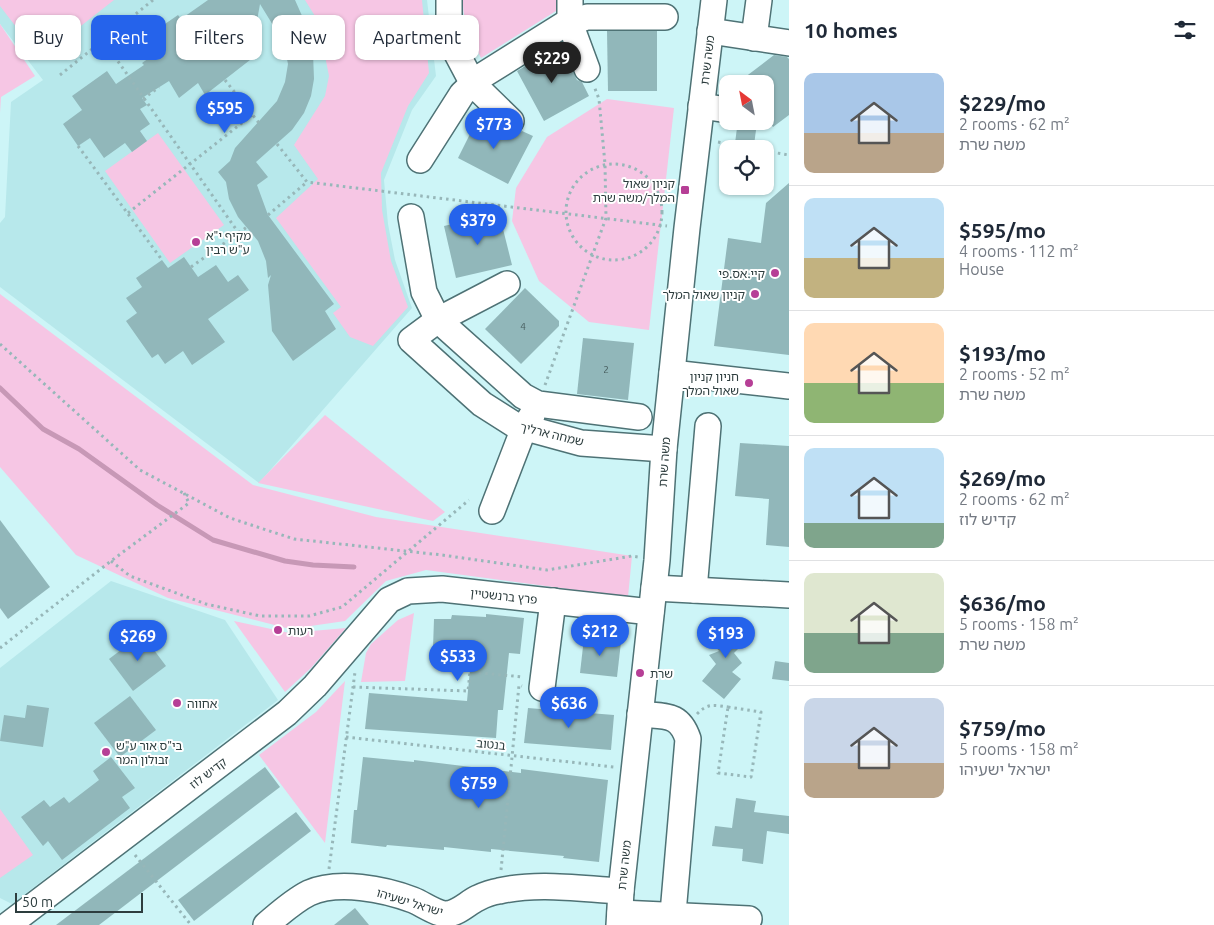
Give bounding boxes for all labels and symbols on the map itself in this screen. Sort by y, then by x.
street label: משה שרת [698,34,716,86]
pin: $229 [522,42,582,84]
north arrow [719,75,774,130]
pin: $595 [195,92,255,134]
pin: $773 [464,108,524,150]
place label: קניון שאול המלך/משה שרת [593,177,675,204]
marker: קניון שאול המלך/משה שרת [679,184,691,196]
pin: $379 [448,204,508,246]
place label: מקיף י"א ע"ש רבין [206,229,251,256]
marker: מקיף י"א ע"ש רבין [190,236,202,248]
place label: קיי.אס.פי [718,267,765,280]
marker: קיי.אס.פי [769,267,781,279]
place label: קניון שאול המלך [662,288,745,301]
marker: קניון שאול המלך [749,288,761,300]
house number: 4 [520,321,526,332]
house number: 2 [603,364,609,375]
place label: חניון קניון שאול המלך [682,370,739,397]
marker: חניון קניון שאול המלך [743,377,755,389]
street label: שמחה ארליך [519,420,585,448]
street label: משה שרת [656,437,672,487]
street label: פרץ ברנשטיין [470,586,538,606]
pin: $212 [570,614,630,657]
pin: $193 [696,616,756,659]
pin: $269 [108,620,168,662]
marker: רעות [272,624,284,636]
place label: רעות [288,624,313,637]
pin: $533 [428,640,488,682]
marker: שרת [634,667,646,679]
place label: שרת [650,667,673,680]
pin: $636 [539,686,599,729]
marker: אחווה [171,697,183,709]
place label: אחווה [187,697,218,710]
street label: בנטוב [476,736,506,752]
place label: בי"ס אור ע"ש זבולון המר [116,739,183,766]
marker: בי"ס אור ע"ש זבולון המר [100,746,112,758]
street label: קדיש לוז [187,755,229,791]
pin: $759 [449,766,509,809]
street label: משה שרת [615,839,633,890]
street label: ישראל ישעיהו [375,886,445,918]
scale bar [15,890,142,913]

